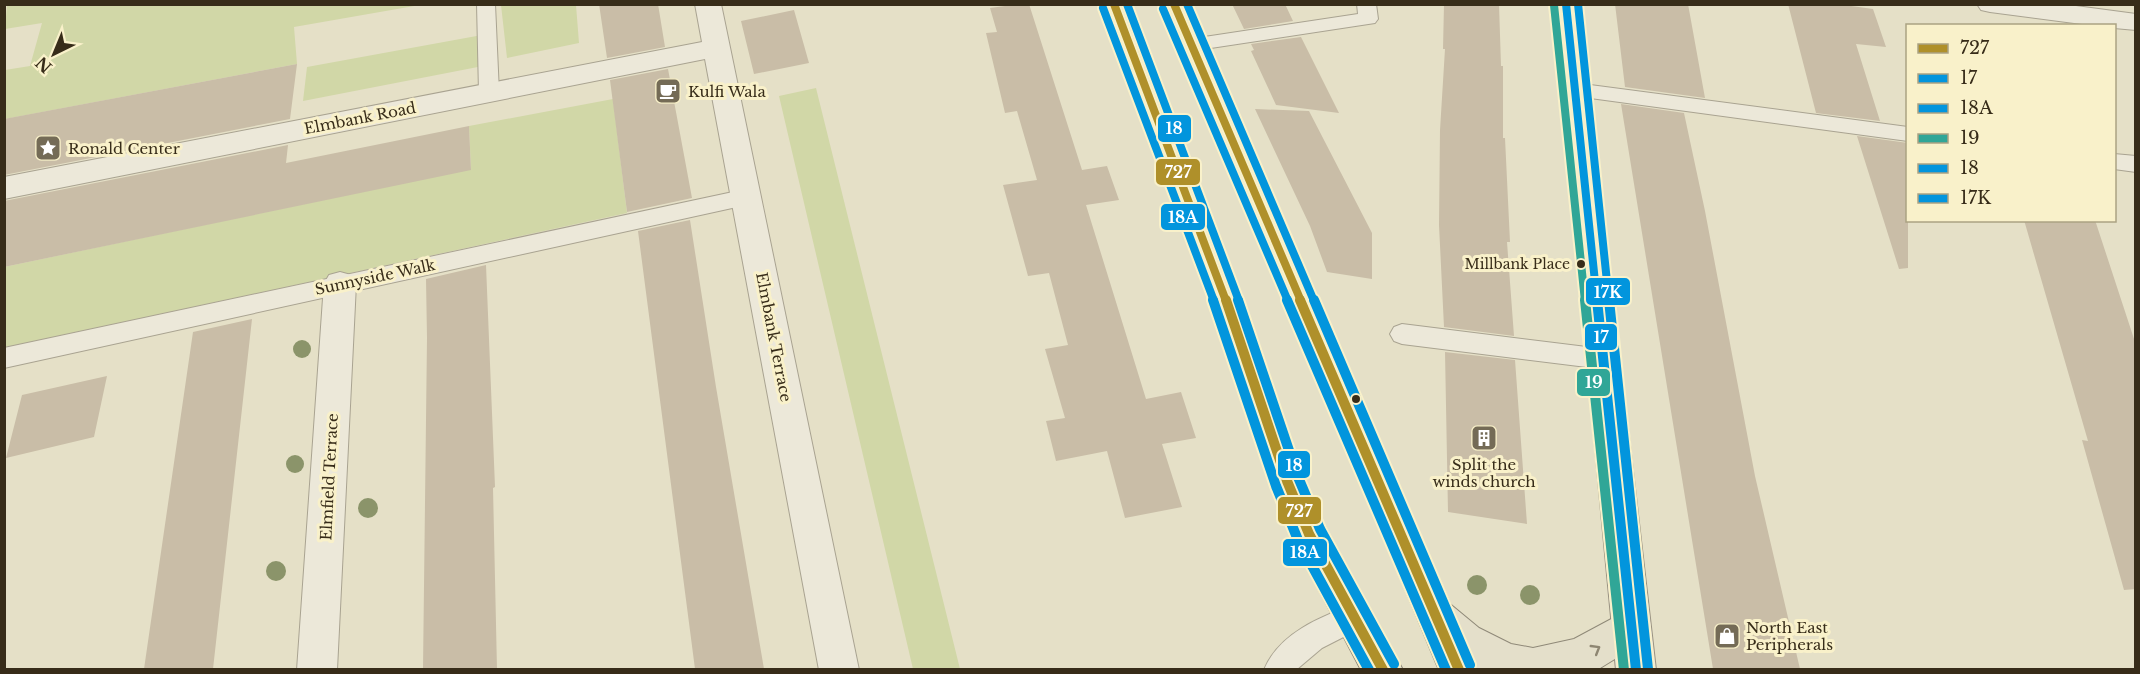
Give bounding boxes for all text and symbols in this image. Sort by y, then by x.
north arrow [24,24,84,84]
legend [1906,24,2116,222]
text: 727 [1960,37,1990,59]
text: N [31,53,56,77]
text: 17 [1960,67,1978,89]
cafe icon: Kulfi Wala [653,76,683,106]
place label: Kulfi Wala [688,82,766,101]
text: 18A [1960,97,1994,119]
street label: Elmbank Road [302,98,418,138]
line badge: 18 [1157,114,1192,143]
text: 18 [1165,118,1183,138]
text: 19 [1960,127,1980,149]
place icon: Ronald Center [33,133,63,163]
place label: Ronald Center [68,139,181,158]
text: 18 [1960,157,1979,179]
line badge: 727 [1155,158,1201,186]
text: 727 [1165,162,1192,182]
text: 17K [1960,187,1992,209]
line badge: 18A [1160,203,1206,231]
text: 18A [1168,207,1199,227]
street label: Sunnyside Walk [313,255,438,299]
place label: Millbank Place [1464,255,1570,273]
marker: Millbank Place [1575,258,1587,270]
street label: Elmbank Terrace [752,271,796,403]
line badge: 17K [1585,277,1631,306]
text: 17K [1594,282,1623,302]
line badge: 17 [1584,323,1618,351]
text: 17 [1593,327,1609,347]
line badge: 19 [1576,368,1611,397]
text: 19 [1585,372,1603,392]
unlabelled marker [1350,393,1362,405]
street label: Elmfield Terrace [316,413,342,541]
building icon: Split the winds church [1469,423,1499,453]
line badge: 18 [1277,450,1311,479]
text: 18 [1285,455,1303,475]
place label: Split the winds church [1432,455,1536,491]
line badge: 727 [1277,496,1322,525]
text: 727 [1286,501,1313,521]
line badge: 18A [1282,538,1328,567]
text: 18A [1290,542,1321,562]
place label: North East Peripherals [1746,618,1833,654]
shop icon: North East Peripherals [1712,621,1742,651]
one-way arrow [1590,644,1600,656]

